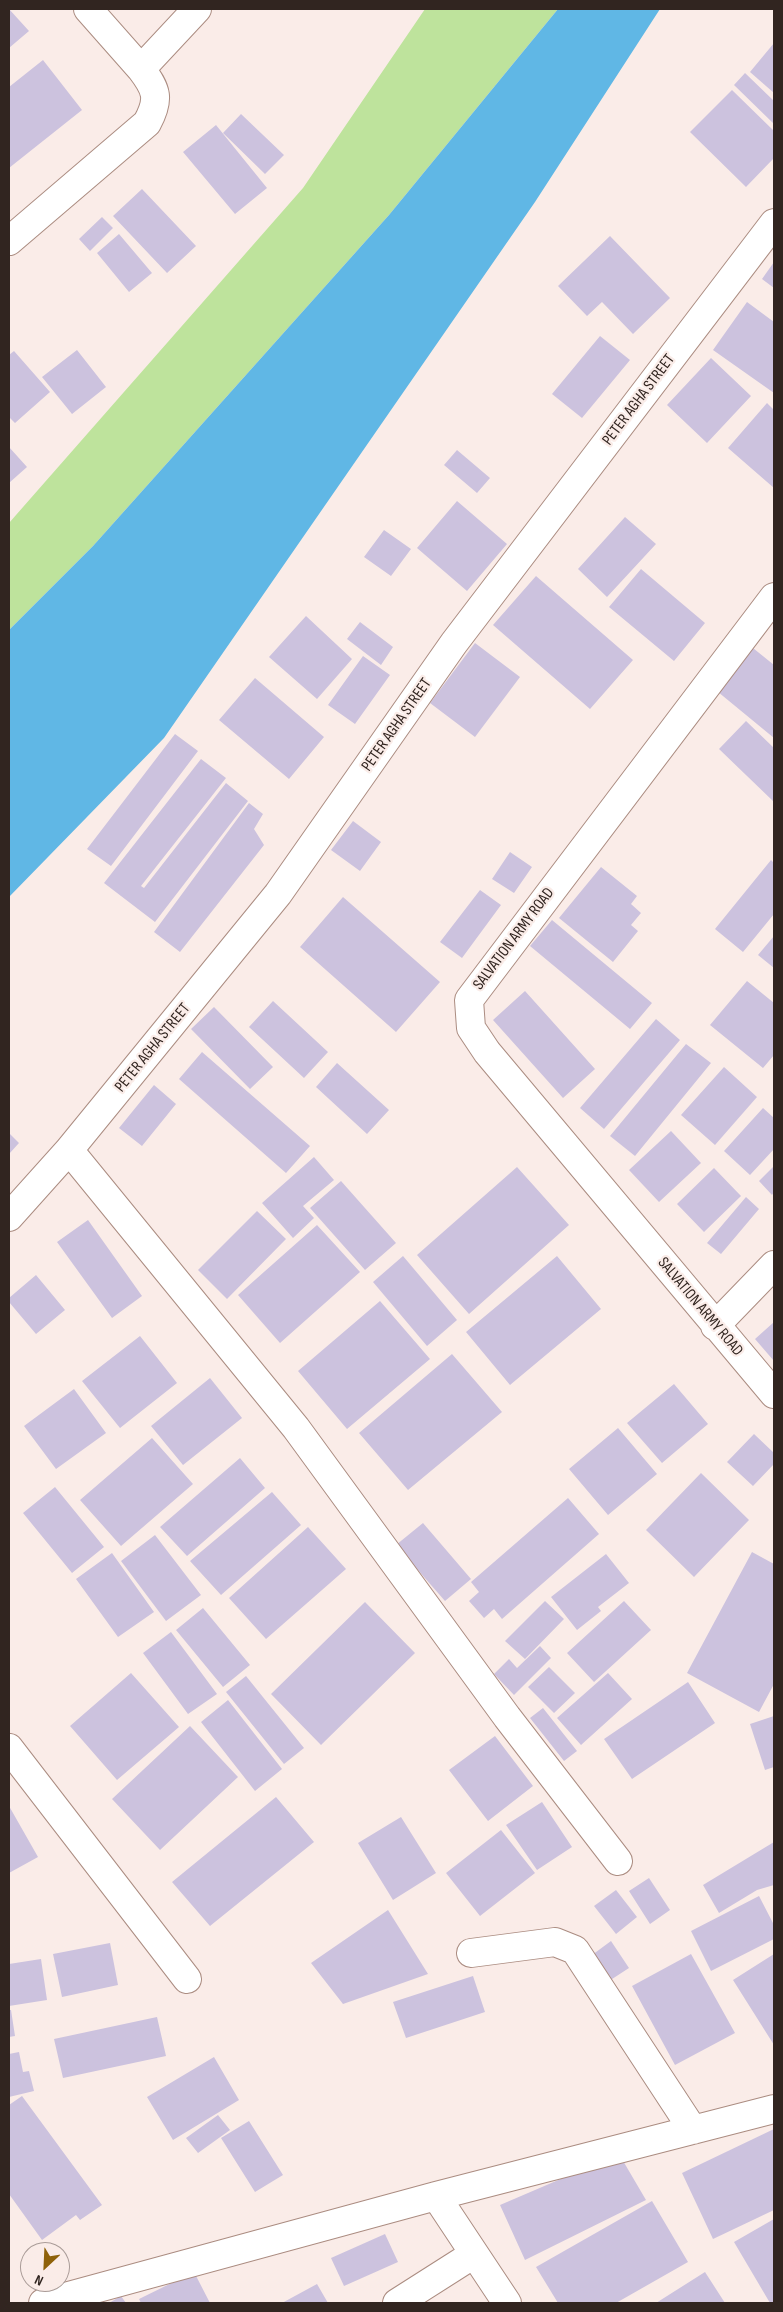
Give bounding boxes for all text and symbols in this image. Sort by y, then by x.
street label: PETER AGHA STREET [599,351,679,449]
street label: PETER AGHA STREET [358,675,436,775]
street label: SALVATION ARMY ROAD [469,884,559,994]
street label: PETER AGHA STREET [111,1000,195,1096]
street label: SALVATION ARMY ROAD [653,1254,747,1360]
north arrow [20,2242,70,2292]
text: N [32,2271,46,2289]

